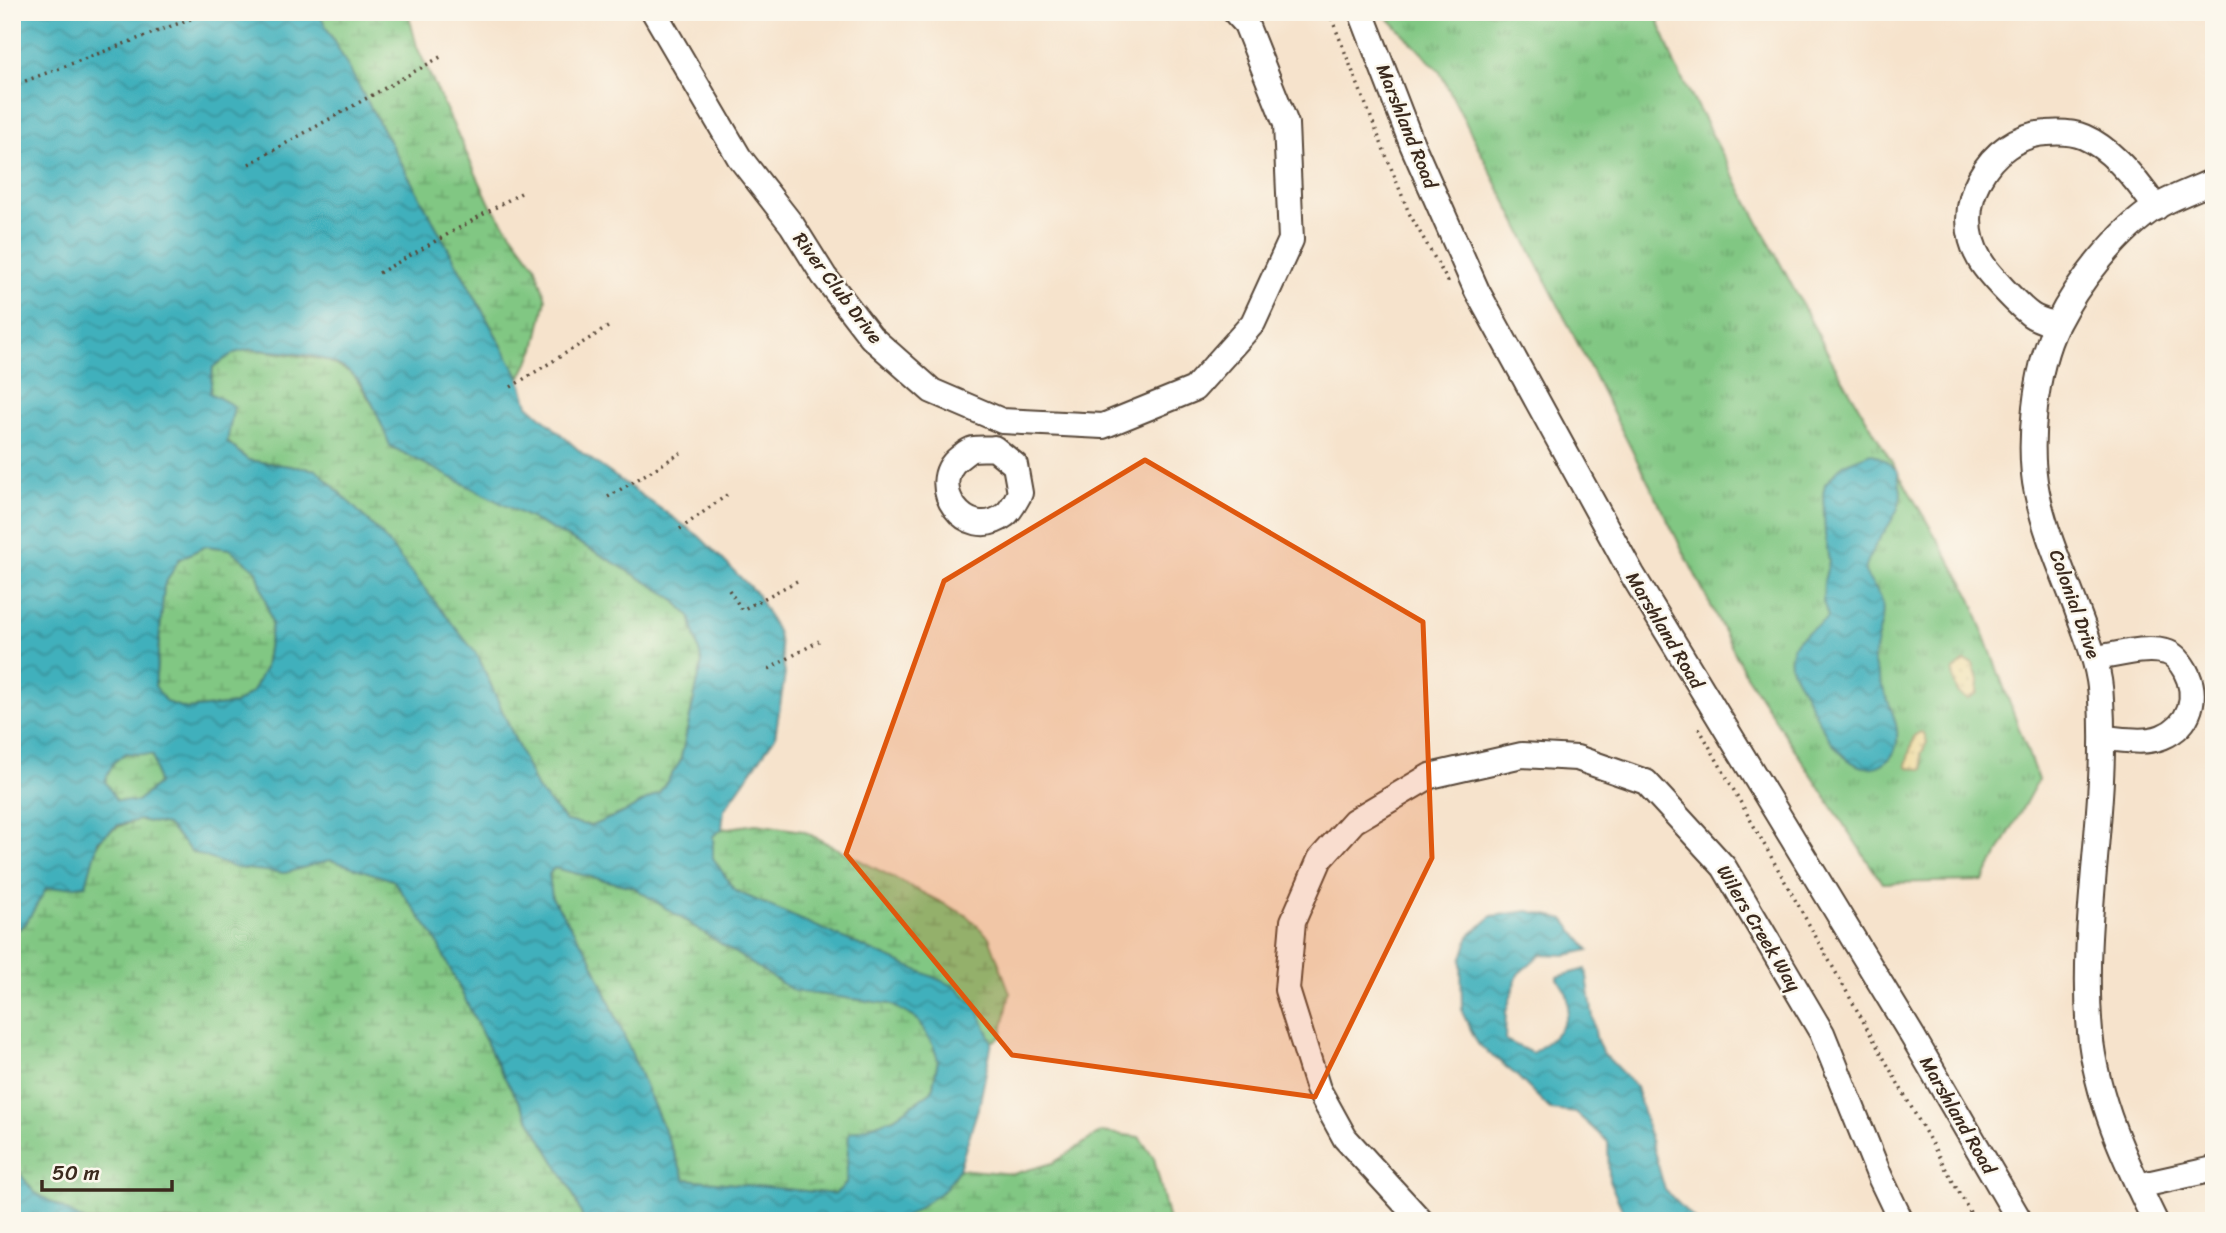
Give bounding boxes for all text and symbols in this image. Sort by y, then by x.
street label: Marshland Road [1367,59,1448,195]
street label: River Club Drive [785,225,892,352]
street label: Colonial Drive [2040,545,2110,663]
street label: Marshland Road [1617,565,1714,697]
street label: Wilers Creek Way [1708,858,1810,998]
street label: Marshland Road [1911,1050,2006,1182]
scale bar [42,1149,172,1193]
text: 50 m [52,1154,100,1192]

